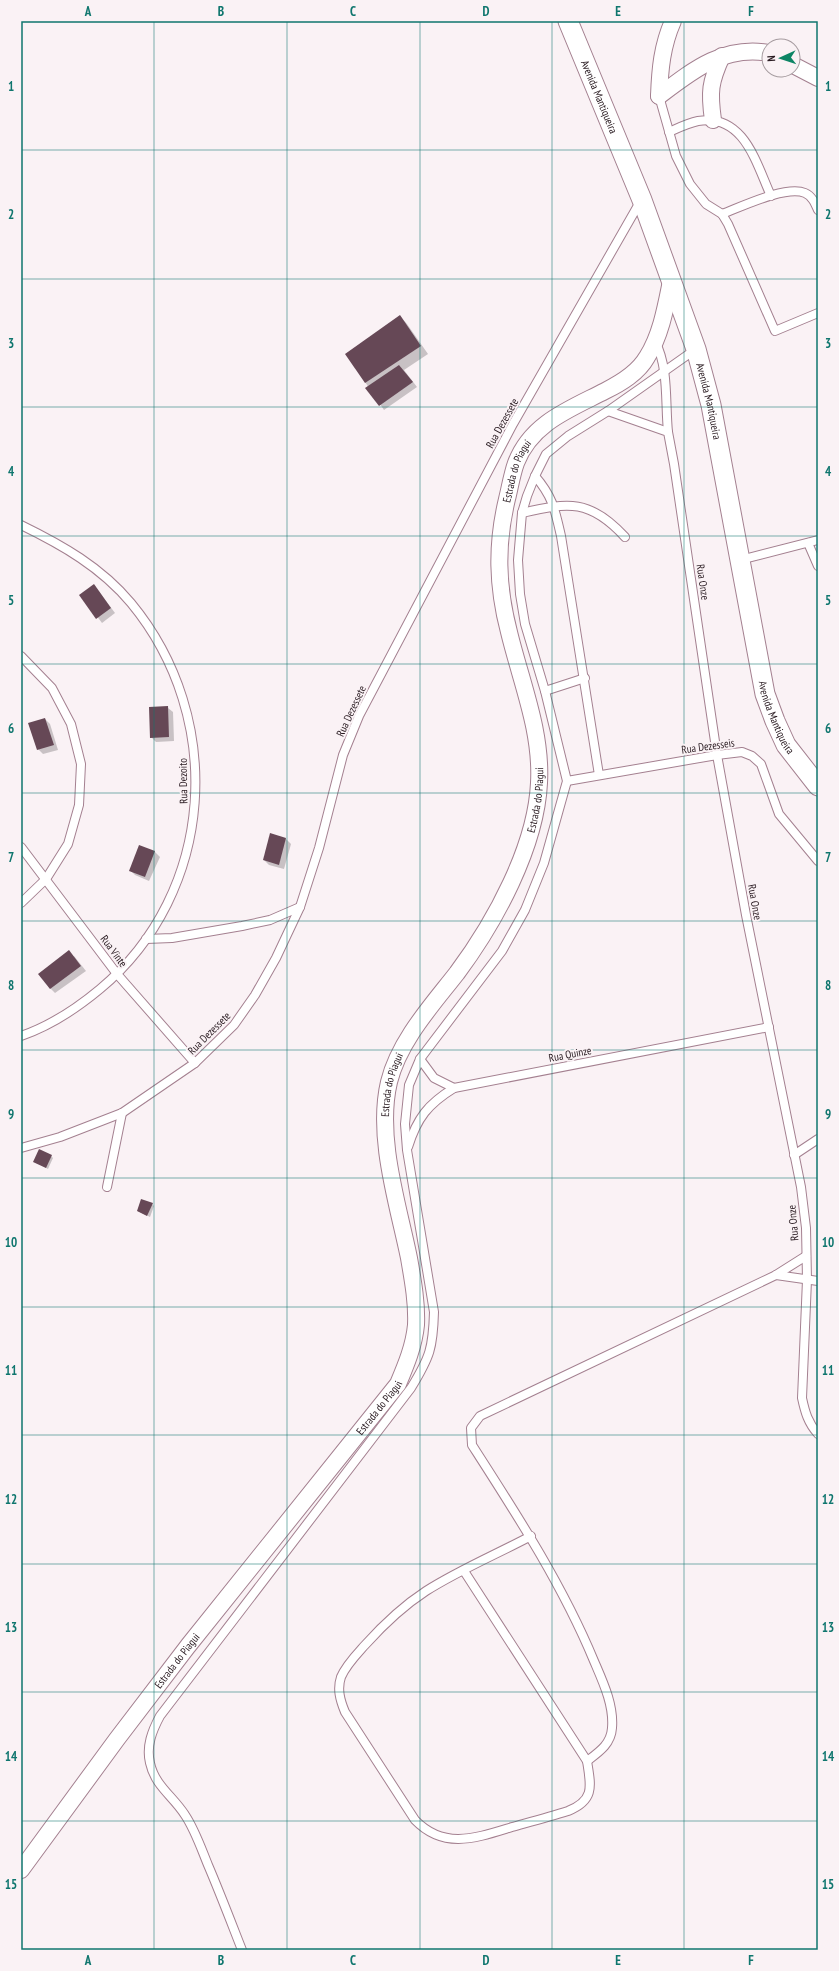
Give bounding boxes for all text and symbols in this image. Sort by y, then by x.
text: A [84,3,92,20]
text: B [218,3,224,20]
text: C [350,3,356,20]
text: D [483,3,490,20]
text: E [615,3,621,20]
text: F [748,3,754,20]
north arrow [761,38,801,78]
text: N [764,55,778,62]
street label: Avenida Mantiqueira [578,58,621,136]
text: 1 [8,78,14,95]
text: 1 [825,78,831,95]
text: 2 [8,206,14,223]
text: 2 [825,206,831,223]
text: 3 [8,335,14,352]
text: 3 [825,335,831,352]
street label: Avenida Mantiqueira [693,361,724,441]
street label: Rua Dezessete [483,395,522,450]
street label: Estrada do Piagui [499,437,534,504]
text: 4 [8,463,15,480]
text: 4 [825,463,832,480]
street label: Rua Onze [694,563,713,601]
text: 5 [8,592,14,609]
text: 5 [825,592,831,609]
street label: Avenida Mantiqueira [756,680,797,757]
street label: Rua Dezessete [333,683,369,739]
text: 6 [8,720,14,737]
text: 6 [825,720,831,737]
street label: Rua Dezesseis [681,735,736,757]
street label: Rua Dezoito [176,758,190,804]
street label: Estrada do Piagui [524,767,546,834]
text: 7 [8,849,14,866]
text: 7 [825,849,831,866]
street label: Rua Onze [745,883,765,921]
street label: Rua Vinte [98,932,131,970]
text: 8 [8,977,14,994]
text: 8 [825,977,831,994]
street label: Rua Dezessete [185,1008,234,1057]
street label: Rua Quinze [547,1043,593,1065]
street label: Estrada do Piagui [378,1050,406,1117]
text: 9 [8,1106,14,1123]
text: 9 [825,1106,831,1123]
street label: Rua Onze [784,1204,802,1242]
text: 10 [5,1234,17,1251]
text: 10 [822,1234,834,1251]
text: 11 [5,1362,17,1379]
text: 11 [822,1362,834,1379]
street label: Estrada do Piagui [353,1379,406,1438]
text: 12 [5,1491,17,1508]
text: 12 [822,1491,834,1508]
text: 13 [5,1619,17,1636]
text: 13 [822,1619,834,1636]
street label: Estrada do Piagui [151,1630,203,1691]
text: 14 [5,1748,18,1765]
text: 14 [822,1748,835,1765]
text: 15 [5,1876,17,1893]
text: 15 [822,1876,834,1893]
text: A [84,1952,92,1969]
text: B [218,1952,224,1969]
text: C [350,1952,356,1969]
text: D [483,1952,490,1969]
text: E [615,1952,621,1969]
text: F [748,1952,754,1969]

